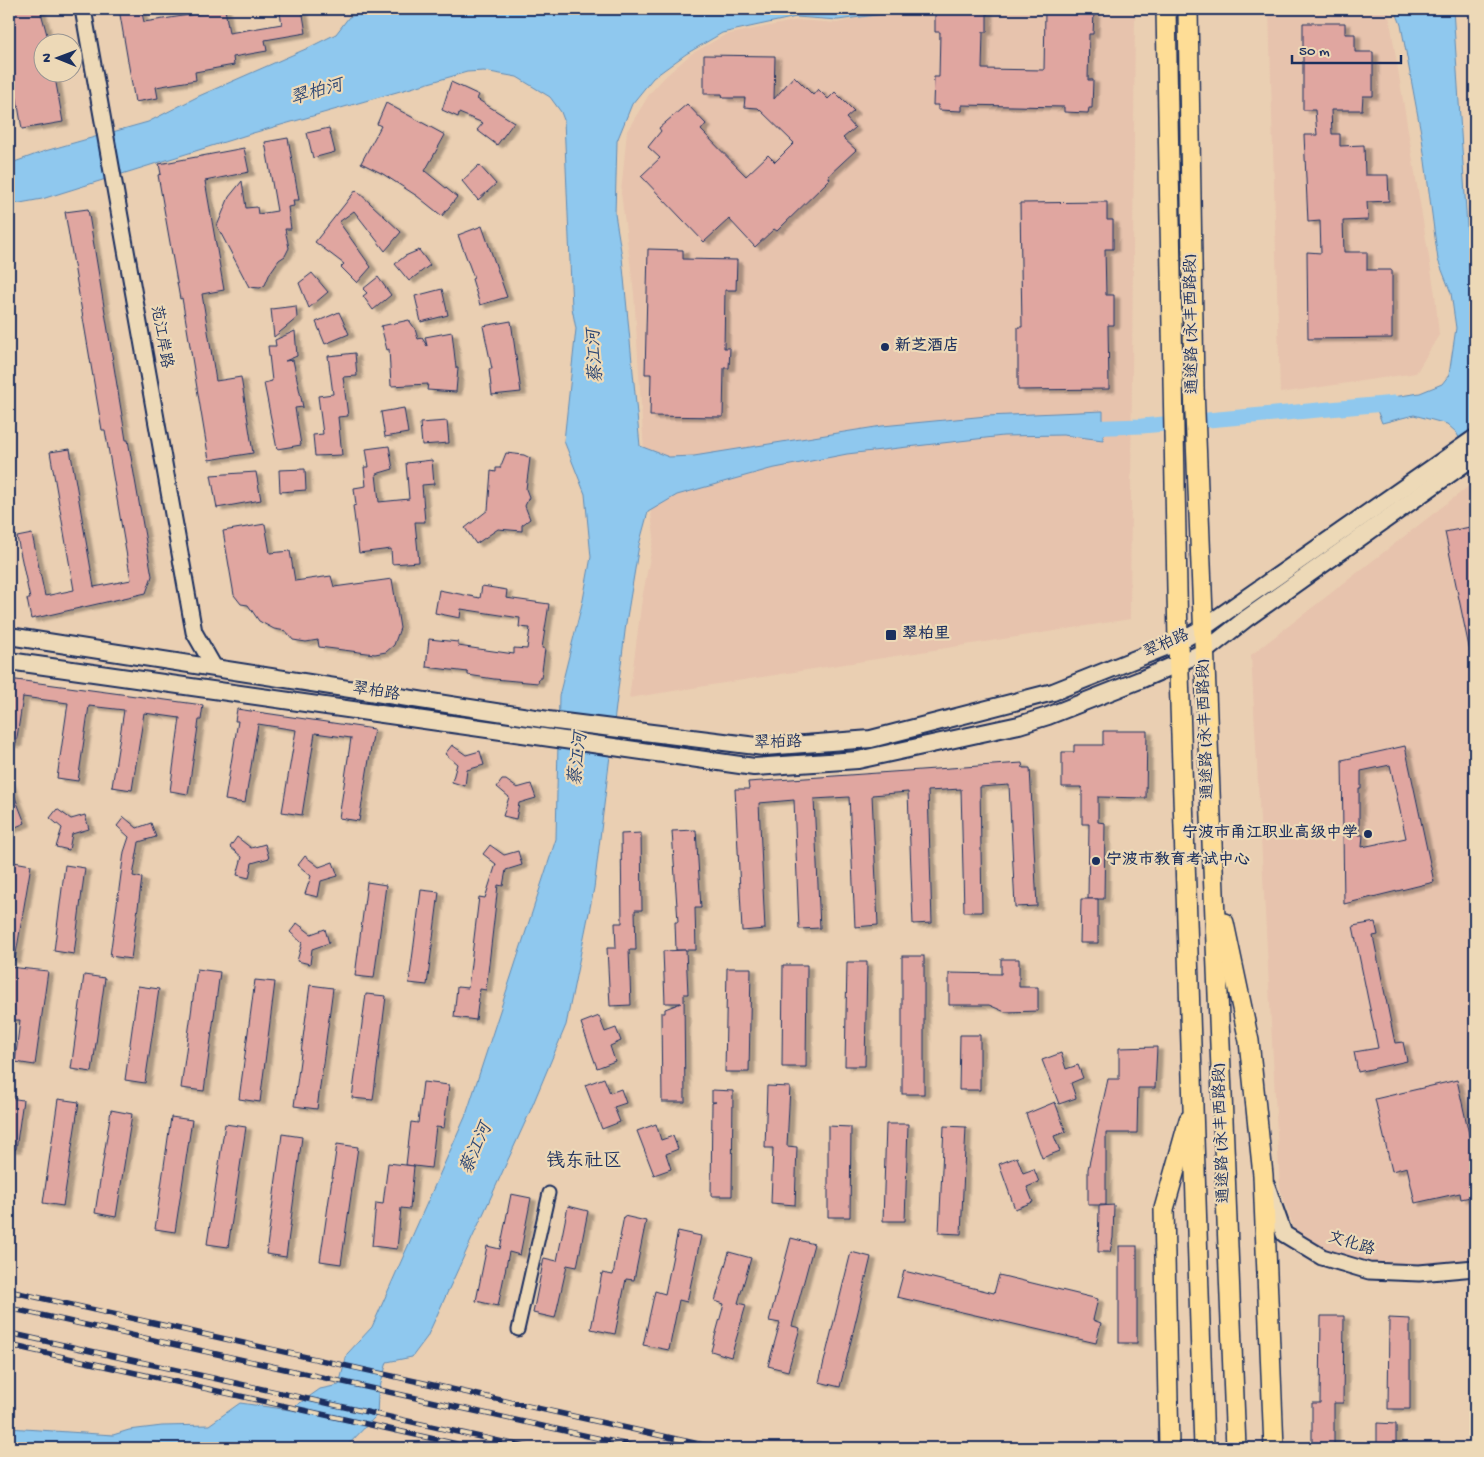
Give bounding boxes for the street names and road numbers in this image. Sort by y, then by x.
street label: 通途路 (永丰西路段) [1180,253,1204,395]
street label: 范江岸路 [145,303,177,370]
street label: 翠柏路 [1140,625,1193,663]
street label: 通途路 (永丰西路段) [1193,658,1219,800]
street label: 翠柏路 [351,678,402,706]
street label: 翠柏路 [754,732,802,754]
street label: 通途路 (永丰西路段) [1209,1062,1235,1204]
street label: 文化路 [1325,1227,1377,1261]

